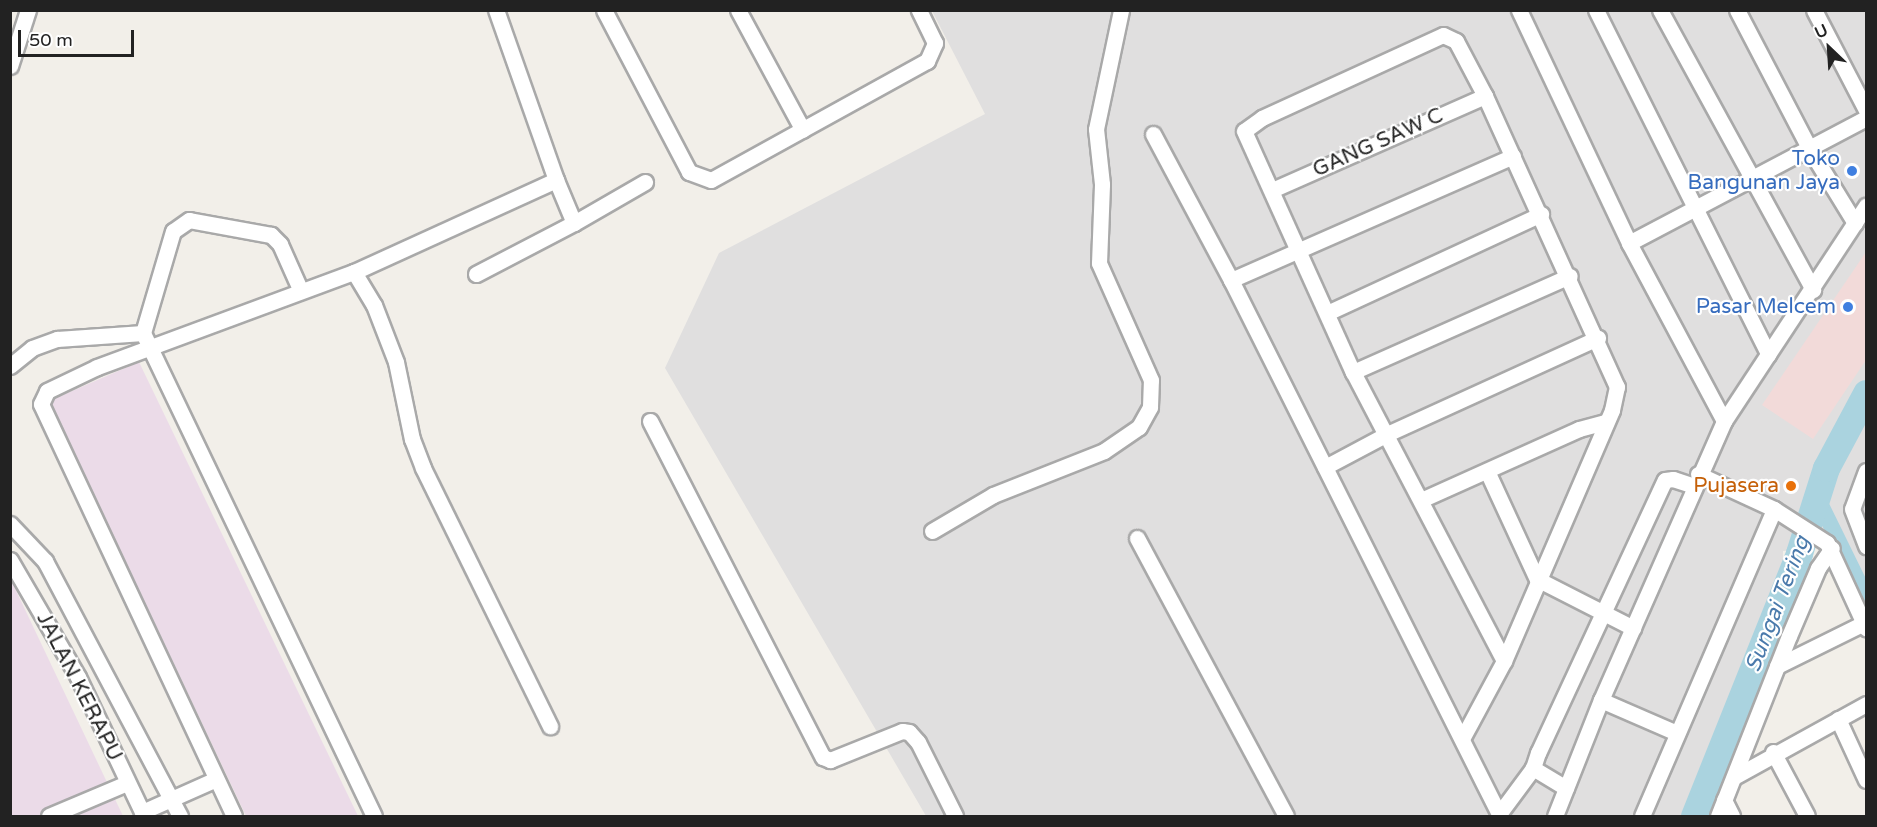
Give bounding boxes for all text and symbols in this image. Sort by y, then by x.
scale bar [21,18,136,56]
north arrow [1799,18,1859,78]
text: U [1812,20,1831,43]
text: 50 m [29,29,73,51]
street label: GANG SAW C [1309,103,1447,183]
place label: Toko Bangunan Jaya [1688,146,1840,196]
marker: Toko Bangunan Jaya [1845,164,1859,178]
place label: Pasar Melcem [1696,294,1836,320]
marker: Pasar Melcem [1841,300,1855,314]
place label: Pujasera [1693,473,1779,499]
marker: Pujasera [1784,479,1798,493]
water label: Sungai Tering [1740,532,1816,676]
street label: JALAN KERAPU [31,609,127,765]

